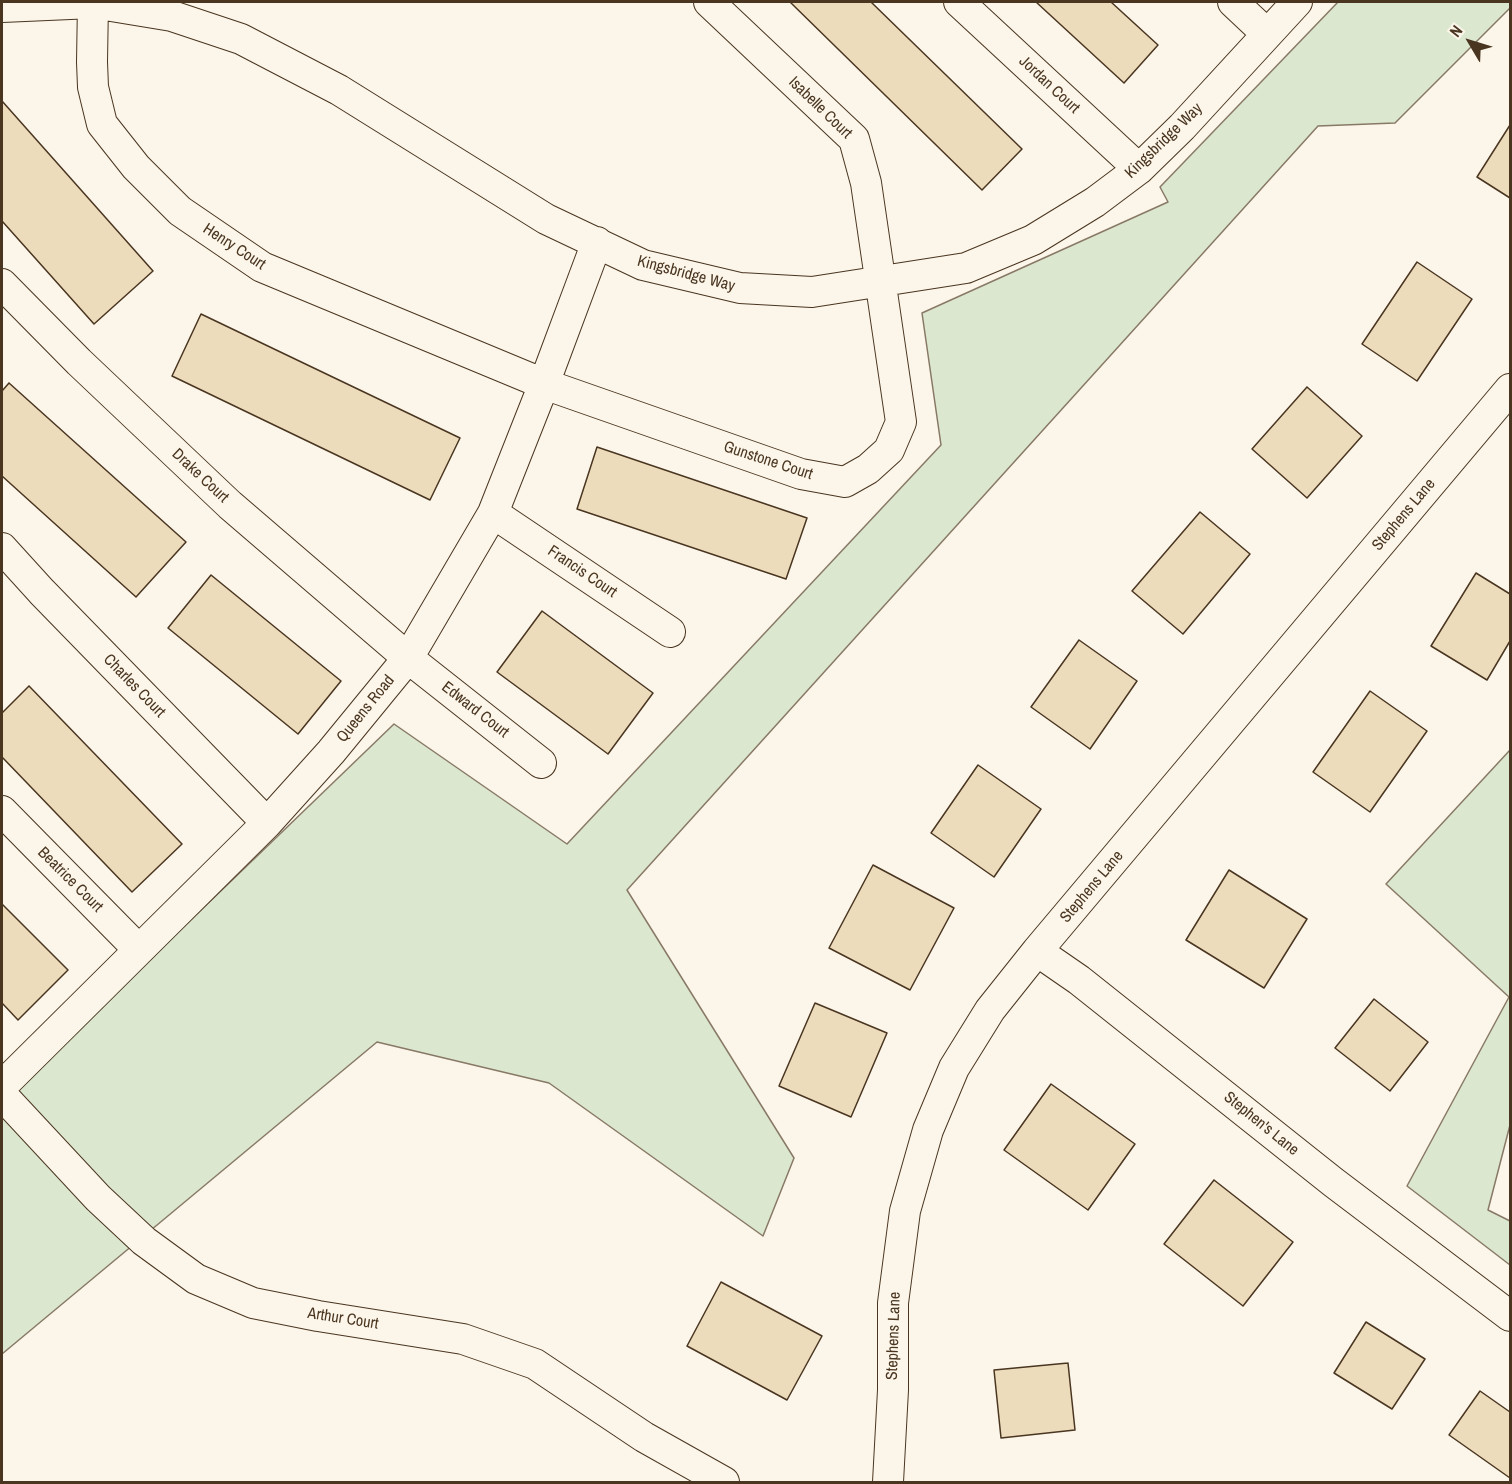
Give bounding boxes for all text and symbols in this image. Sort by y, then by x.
north arrow [1440,12,1500,72]
text: N [1444,20,1467,41]
street label: Jordan Court [1015,52,1083,118]
street label: Isabelle Court [784,73,856,143]
street label: Kingsbridge Way [1121,99,1207,183]
street label: Henry Court [199,220,269,274]
street label: Kingsbridge Way [635,252,737,296]
street label: Gunstone Court [721,438,815,484]
street label: Drake Court [168,445,232,507]
street label: Stephens Lane [1368,475,1440,555]
street label: Francis Court [544,542,620,602]
street label: Charles Court [99,650,169,722]
street label: Queens Road [333,671,399,747]
street label: Edward Court [437,678,513,742]
street label: Beatrice Court [33,843,107,917]
street label: Stephens Lane [1056,847,1128,927]
street label: Stephen's Lane [1220,1088,1302,1160]
street label: Stephens Lane [883,1292,905,1380]
street label: Arthur Court [306,1304,380,1334]

